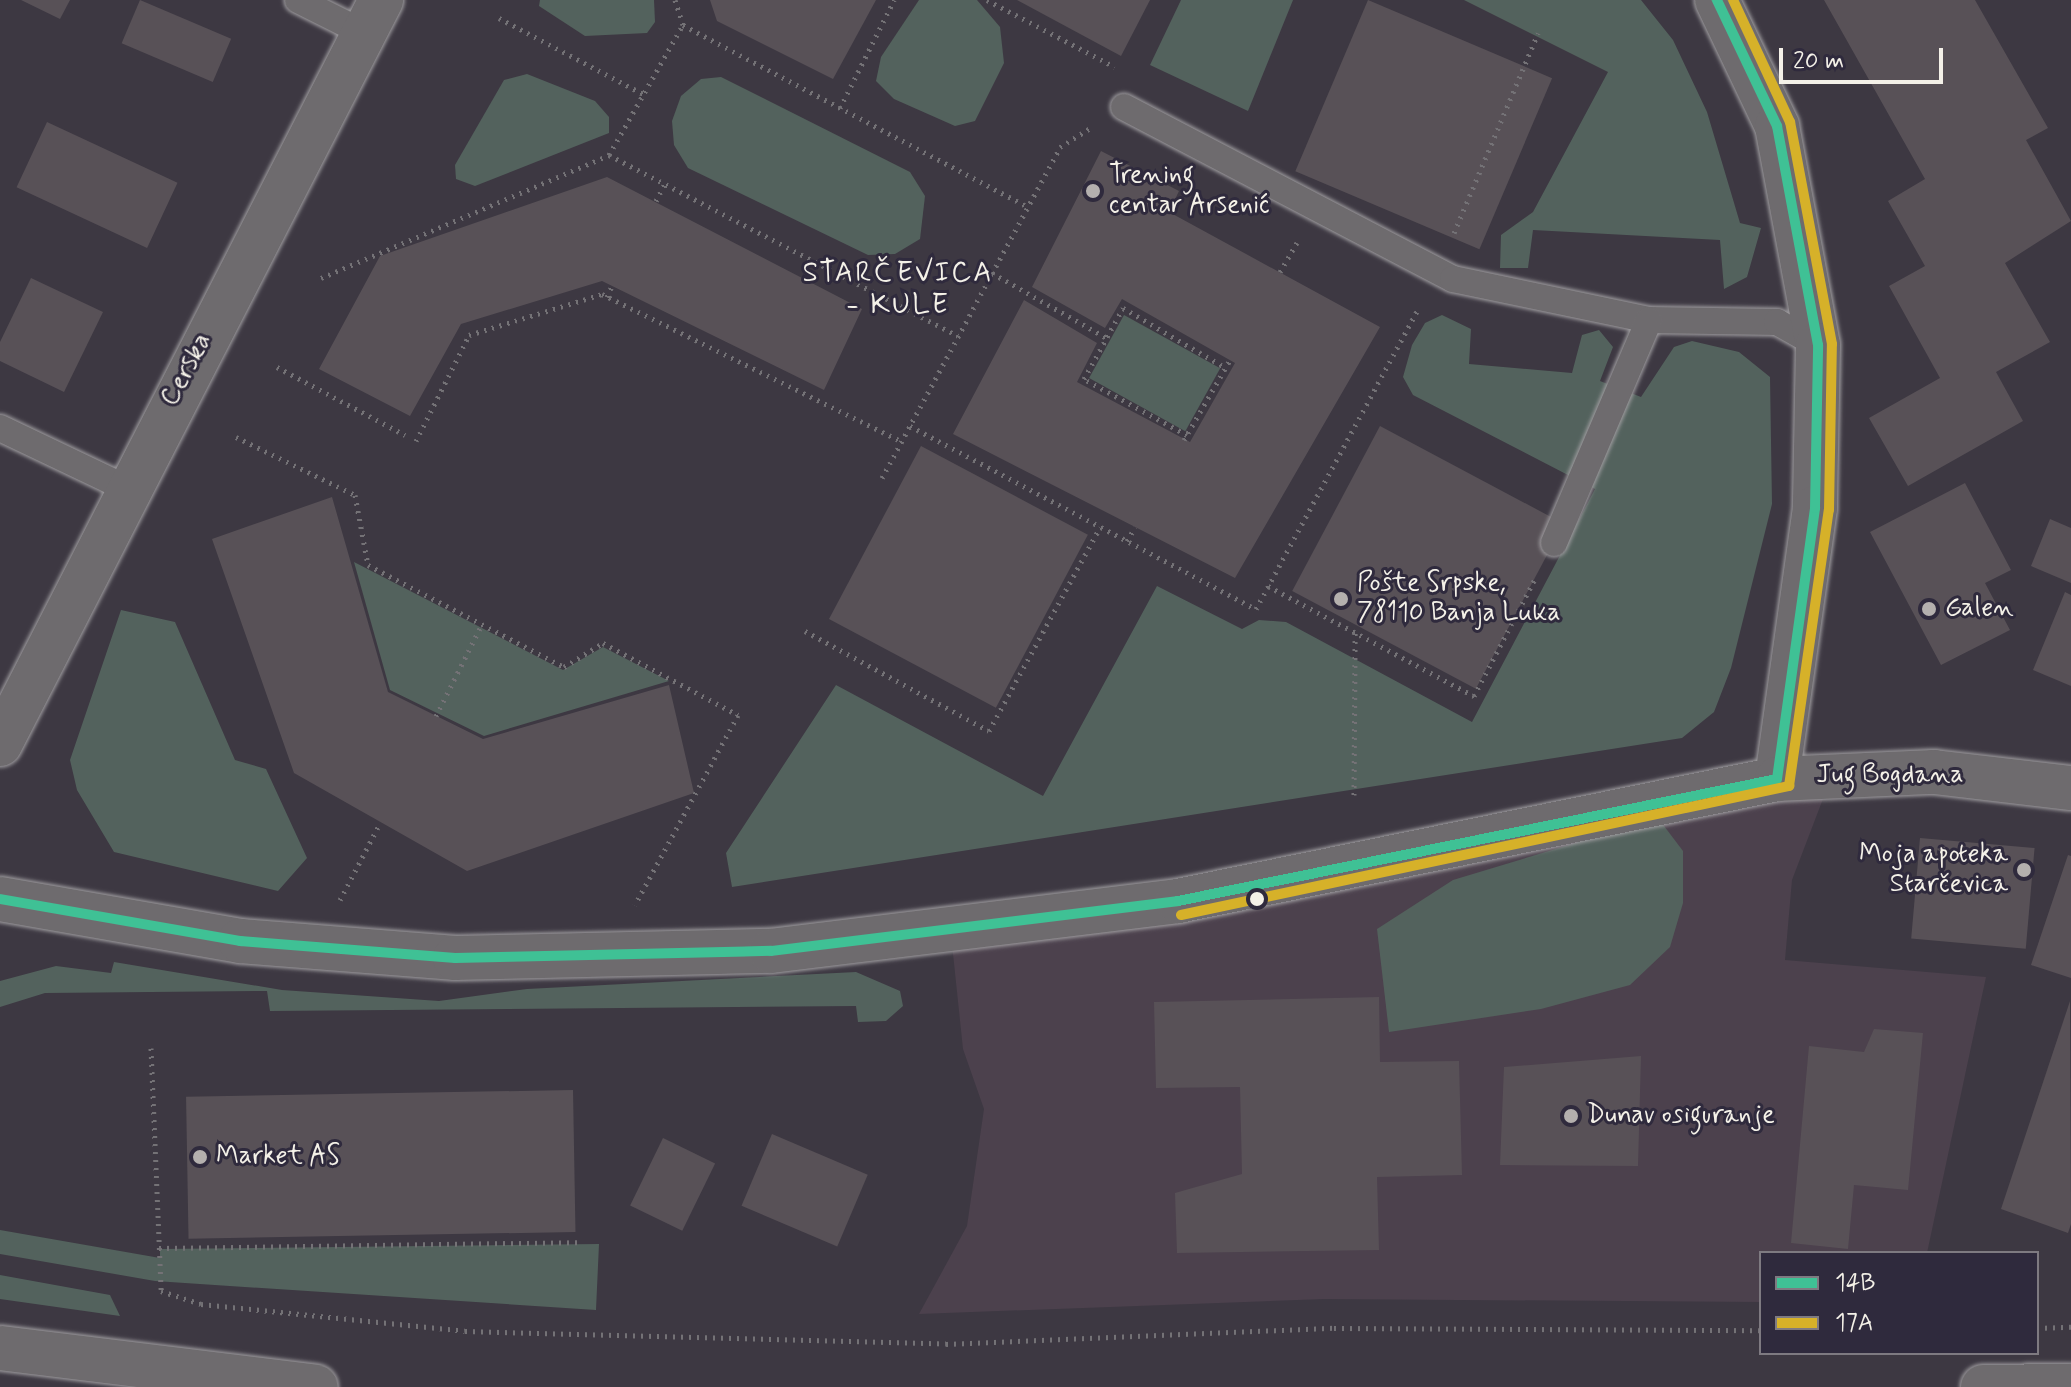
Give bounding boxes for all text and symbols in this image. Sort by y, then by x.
scale bar [1783,32,1947,82]
text: 20 m [1793,46,1844,77]
place label: Trening centar Arsenić [1109,160,1277,222]
marker: Trening centar Arsenić [1084,182,1102,200]
district label: STARČEVICA - KULE [801,257,995,323]
street label: Cerska [155,328,219,412]
place label: Pošte Srpske, 78110 Banja Luka [1357,568,1556,630]
marker: Pošte Srpske, 78110 Banja Luka [1332,590,1350,608]
place label: Galen [1945,593,2014,625]
marker: Galen [1920,600,1938,618]
street label: Jug Bogdana [1820,760,1960,792]
place label: Moja apoteka Starčevica [1864,839,2008,900]
marker: Moja apoteka Starčevica [2015,861,2033,879]
unlabelled marker [1249,891,1265,907]
place label: Dunav osiguranje [1587,1100,1778,1132]
marker: Dunav osiguranje [1562,1107,1580,1125]
place label: Market AS [216,1141,341,1173]
marker: Market AS [191,1148,209,1166]
legend [1759,1251,2039,1355]
text: 14B [1835,1268,1876,1299]
text: 17A [1835,1308,1874,1339]

